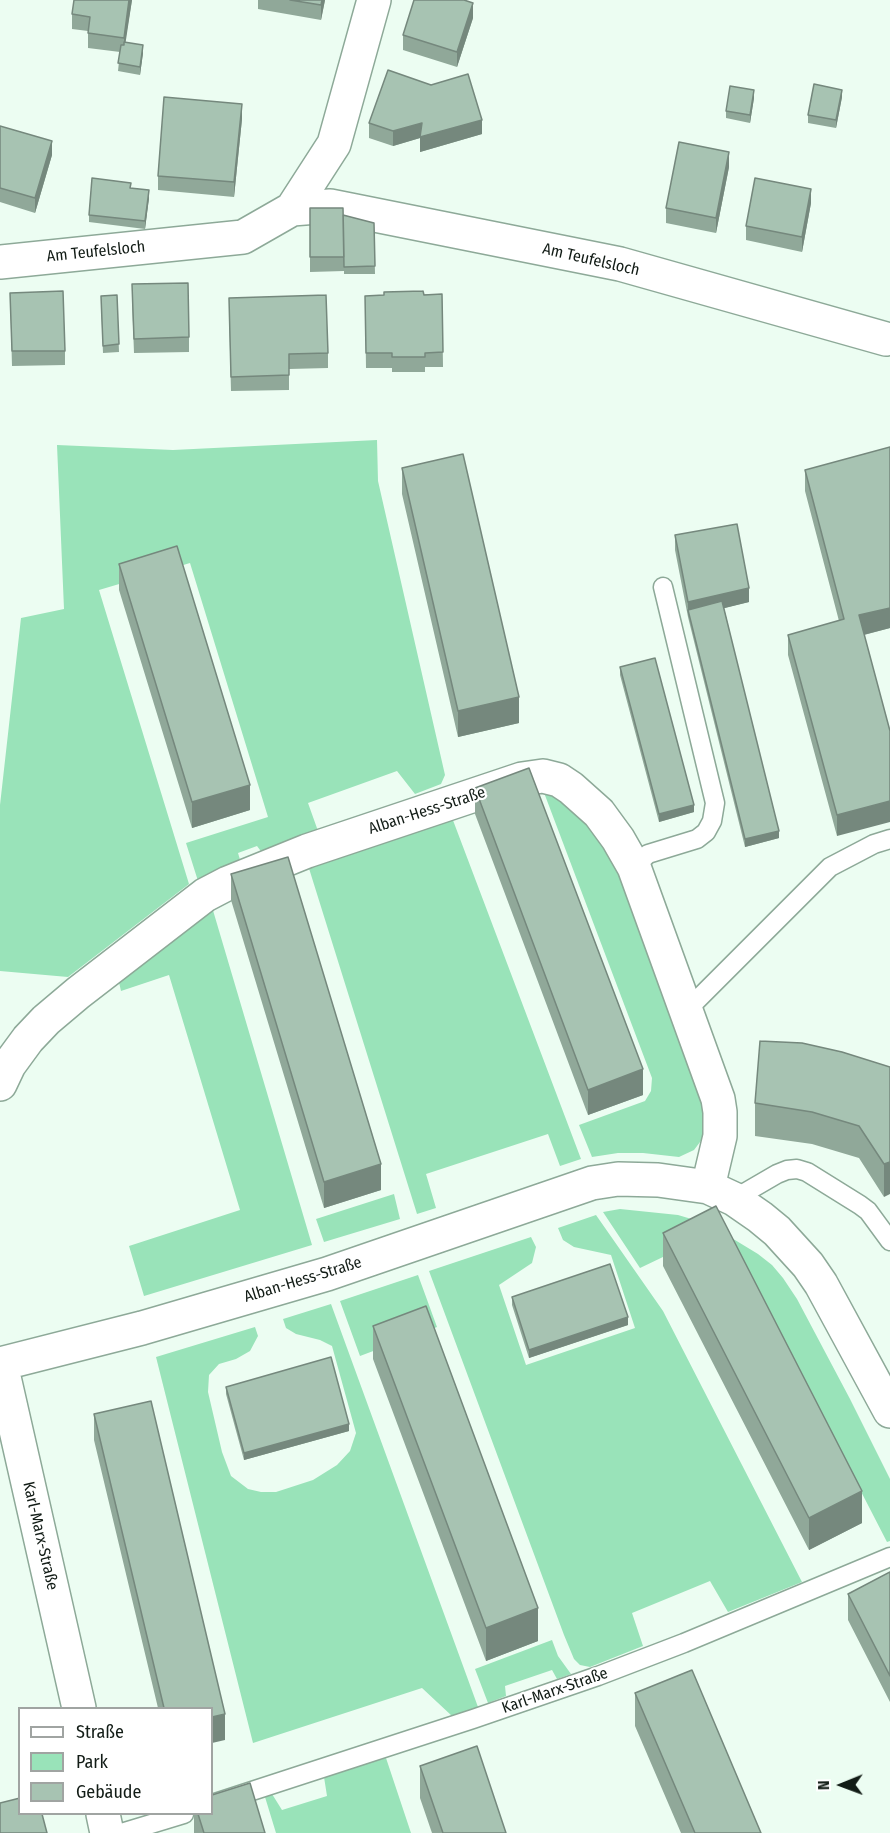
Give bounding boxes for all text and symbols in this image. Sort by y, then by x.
street label: Am Teufelsloch [46,237,146,267]
street label: Am Teufelsloch [541,240,641,280]
street label: Alban-Hess-Straße [366,783,488,839]
street label: Alban-Hess-Straße [242,1253,364,1307]
street label: Karl-Marx-Straße [18,1480,62,1592]
street label: Karl-Marx-Straße [499,1664,611,1718]
legend [18,1707,213,1815]
text: Straße [76,1721,124,1743]
text: Park [76,1751,108,1773]
north arrow [812,1755,872,1815]
text: N [814,1780,833,1790]
text: Gebäude [76,1781,141,1803]

